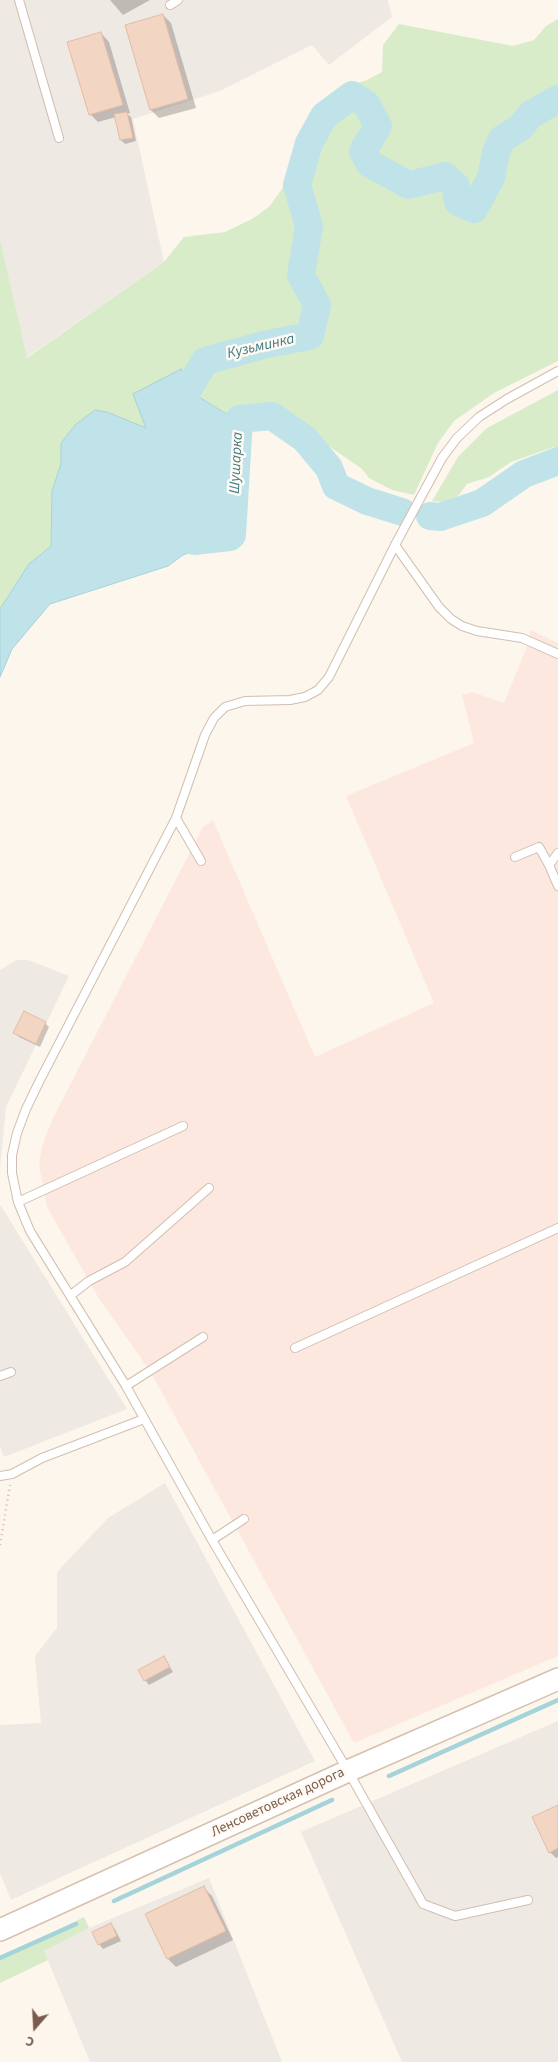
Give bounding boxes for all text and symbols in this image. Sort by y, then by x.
water label: Кузьминка [226,331,296,363]
water label: Шушарка [226,432,248,494]
street label: Ленсоветовская дорога [209,1765,347,1841]
north arrow [10,2002,60,2052]
text: С [23,2030,37,2052]

